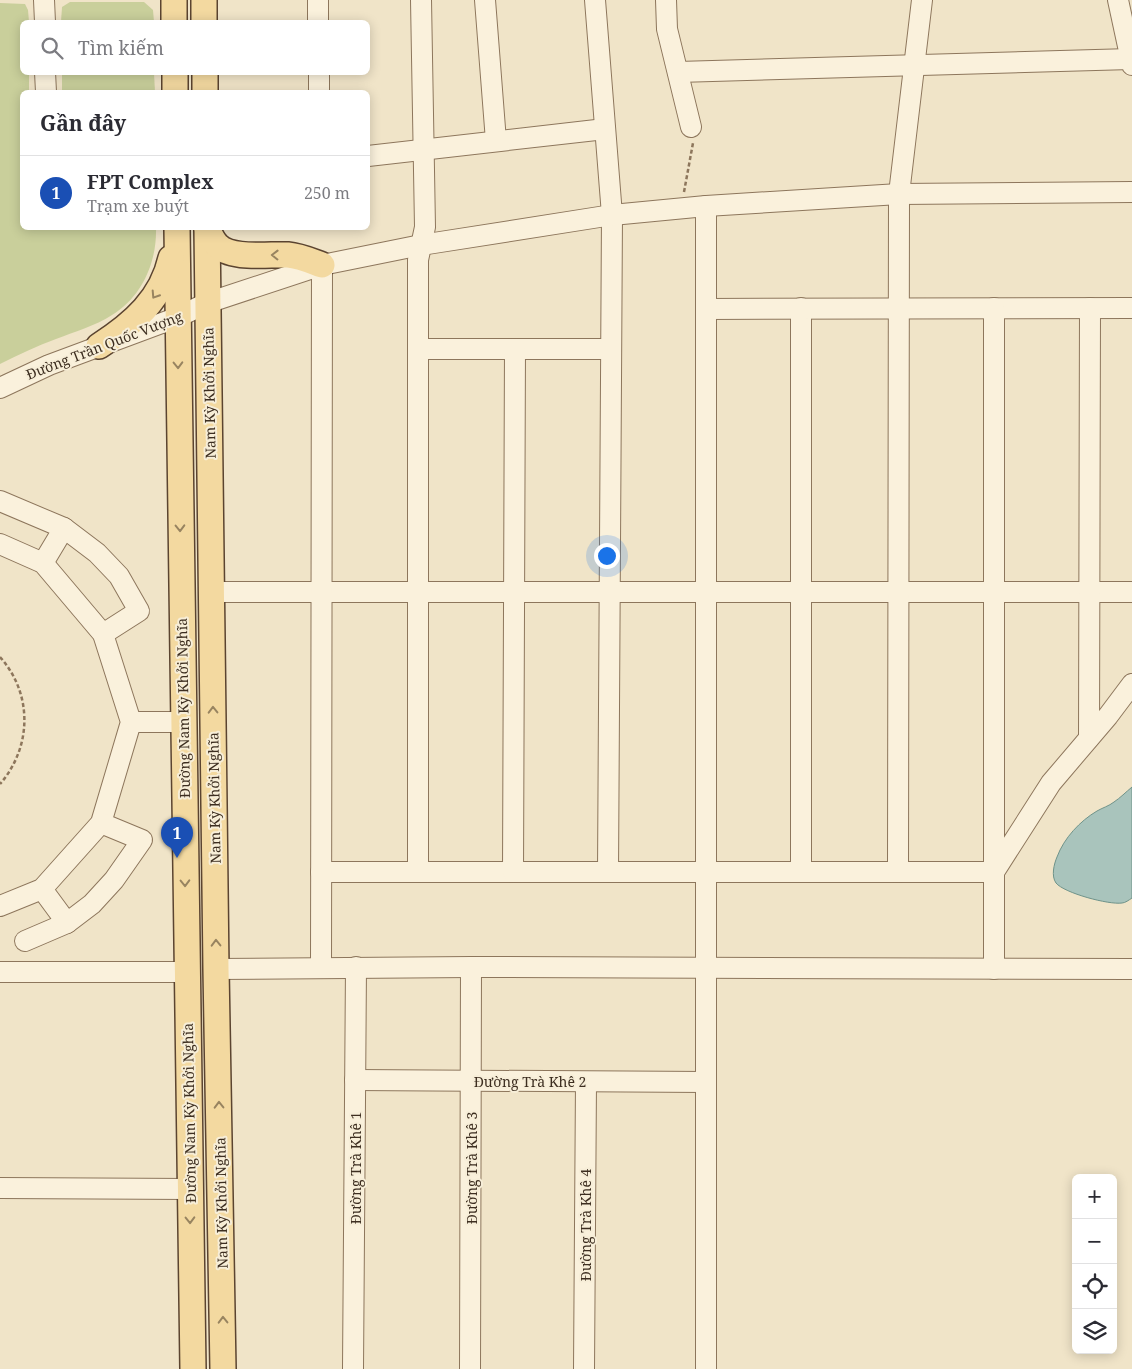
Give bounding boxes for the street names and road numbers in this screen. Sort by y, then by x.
street label: Đường Trần Quốc Vượng [23,306,185,384]
street label: Nam Kỳ Khởi Nghĩa [198,327,220,459]
street label: Đường Nam Kỳ Khởi Nghĩa [172,618,194,798]
street label: Nam Kỳ Khởi Nghĩa [203,732,225,864]
street label: Đường Nam Kỳ Khởi Nghĩa [178,1023,200,1203]
street label: Đường Trà Khê 2 [474,1072,586,1091]
street label: Đường Trà Khê 3 [462,1111,481,1224]
street label: Đường Trà Khê 1 [346,1112,365,1224]
street label: Nam Kỳ Khởi Nghĩa [210,1137,232,1269]
street label: Đường Trà Khê 4 [576,1168,595,1281]

